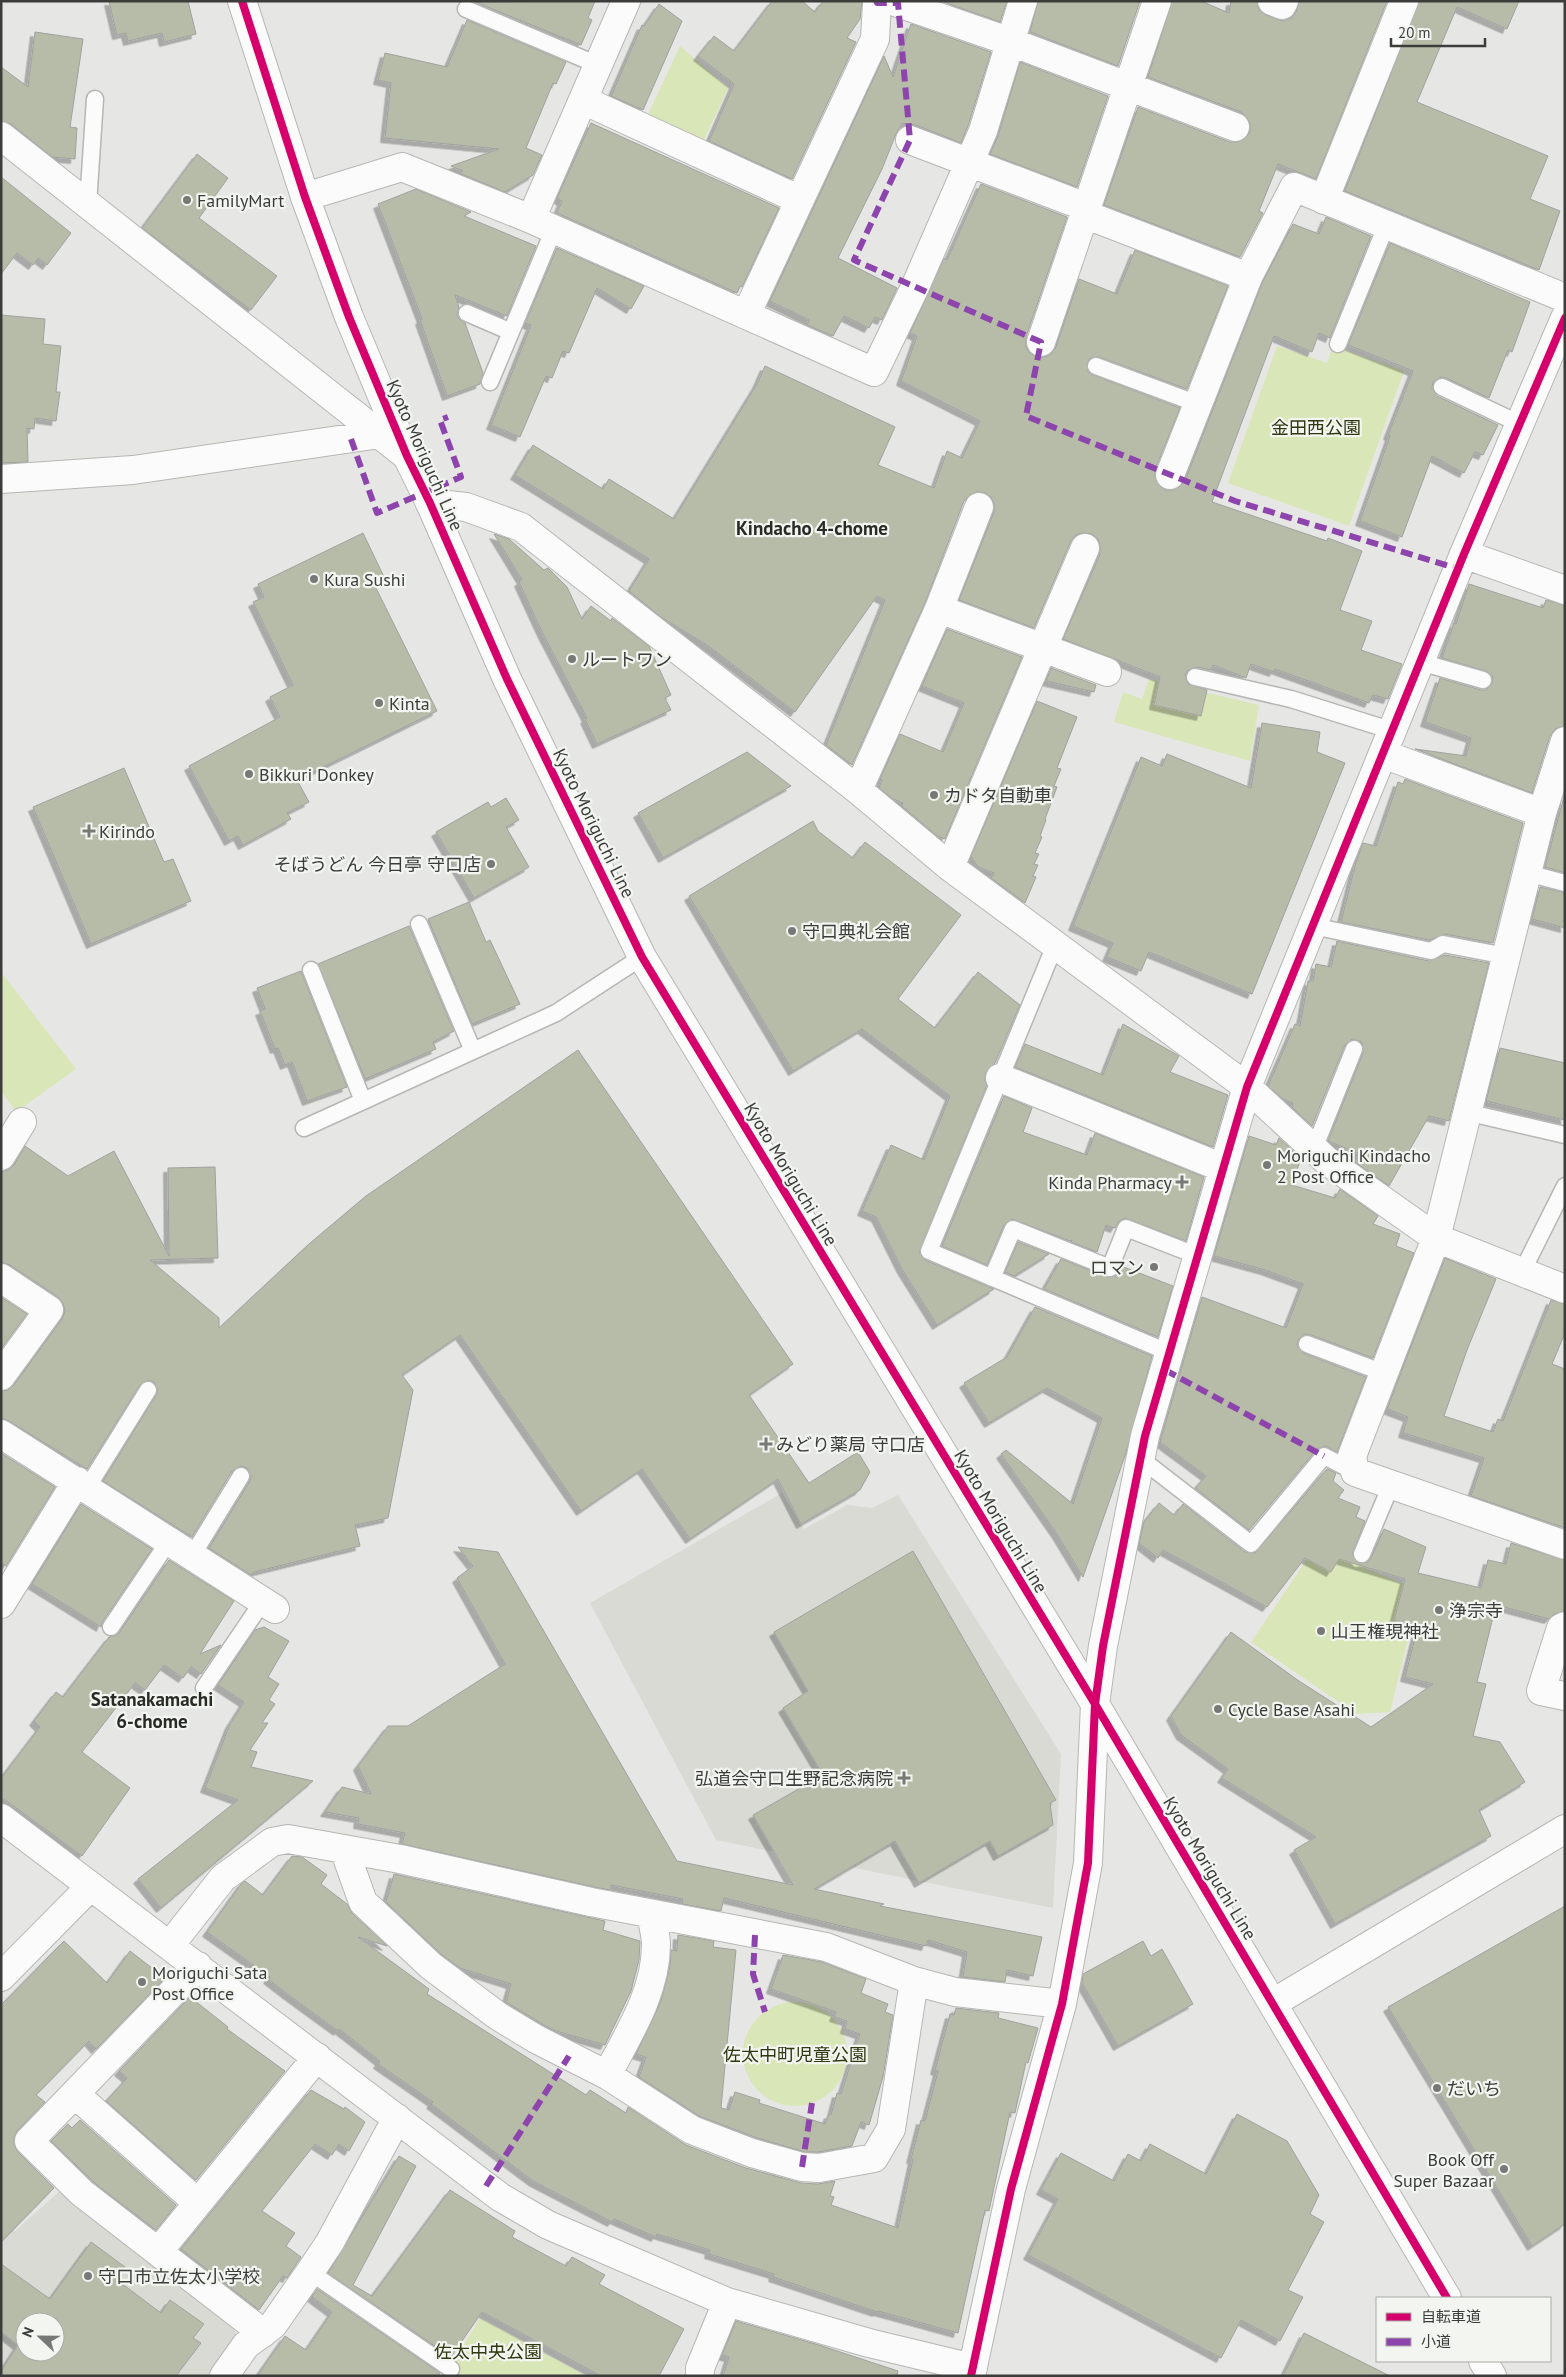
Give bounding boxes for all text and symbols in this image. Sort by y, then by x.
scale bar [1391,15,1485,47]
text: 20 m [1398,23,1431,42]
place label: FamilyMart [197,189,284,212]
marker: FamilyMart [181,194,193,206]
street label: Kyoto Moriguchi Line [381,376,469,534]
park label: 金田西公園 [1271,416,1361,439]
district label: Kindacho 4-chome [736,516,888,540]
place label: Kura Sushi [324,568,406,591]
marker: Kura Sushi [308,573,320,585]
place label: ルートワン [582,648,672,671]
marker: ルートワン [566,653,578,665]
place label: Kinta [389,692,430,715]
marker: Kinta [373,697,385,709]
street label: Kyoto Moriguchi Line [548,745,640,901]
place label: Bikkuri Donkey [259,763,374,786]
marker: Bikkuri Donkey [243,768,255,780]
place label: カドタ自動車 [944,784,1052,807]
marker: カドタ自動車 [928,789,940,801]
place label: Kirindo [99,820,155,843]
marker: Kirindo [83,825,95,837]
place label: そばうどん 今日亭 守口店 [273,853,481,876]
marker: そばうどん 今日亭 守口店 [485,858,497,870]
place label: 守口典礼会館 [802,920,910,943]
marker: 守口典礼会館 [786,925,798,937]
street label: Kyoto Moriguchi Line [739,1098,843,1250]
place label: Moriguchi Kindacho 2 Post Office [1277,1144,1431,1188]
marker: Moriguchi Kindacho 2 Post Office [1261,1159,1273,1171]
place label: Kinda Pharmacy [1048,1171,1173,1194]
marker: Kinda Pharmacy [1176,1176,1188,1188]
place label: ロマン [1090,1256,1144,1279]
marker: ロマン [1148,1261,1160,1273]
place label: みどり薬局 守口店 [776,1433,925,1456]
marker: みどり薬局 守口店 [760,1438,772,1450]
street label: Kyoto Moriguchi Line [949,1445,1053,1597]
place label: 浄宗寺 [1449,1599,1503,1622]
marker: 浄宗寺 [1433,1604,1445,1616]
place label: 山王権現神社 [1331,1620,1439,1643]
marker: 山王権現神社 [1315,1625,1327,1637]
district label: Satanakamachi 6-chome [91,1687,213,1733]
place label: Cycle Base Asahi [1228,1698,1355,1721]
marker: Cycle Base Asahi [1212,1703,1224,1715]
place label: 弘道会守口生野記念病院 [695,1767,893,1790]
marker: 弘道会守口生野記念病院 [897,1771,911,1785]
street label: Kyoto Moriguchi Line [1158,1792,1262,1944]
place label: Moriguchi Sata Post Office [152,1961,267,2005]
marker: Moriguchi Sata Post Office [136,1976,148,1988]
park label: 佐太中町児童公園 [723,2043,867,2066]
place label: だいち [1447,2077,1501,2100]
marker: だいち [1431,2082,1443,2094]
place label: Book Off Super Bazaar [1393,2148,1495,2192]
marker: Book Off Super Bazaar [1498,2163,1510,2175]
place label: 守口市立佐太小学校 [98,2265,260,2288]
marker: 守口市立佐太小学校 [82,2270,94,2282]
legend [1376,2297,1551,2362]
text: 自転車道 [1421,2307,1481,2326]
north arrow [15,2312,65,2362]
text: N [18,2324,38,2340]
text: 小道 [1421,2332,1451,2351]
park label: 佐太中央公園 [434,2340,542,2363]

